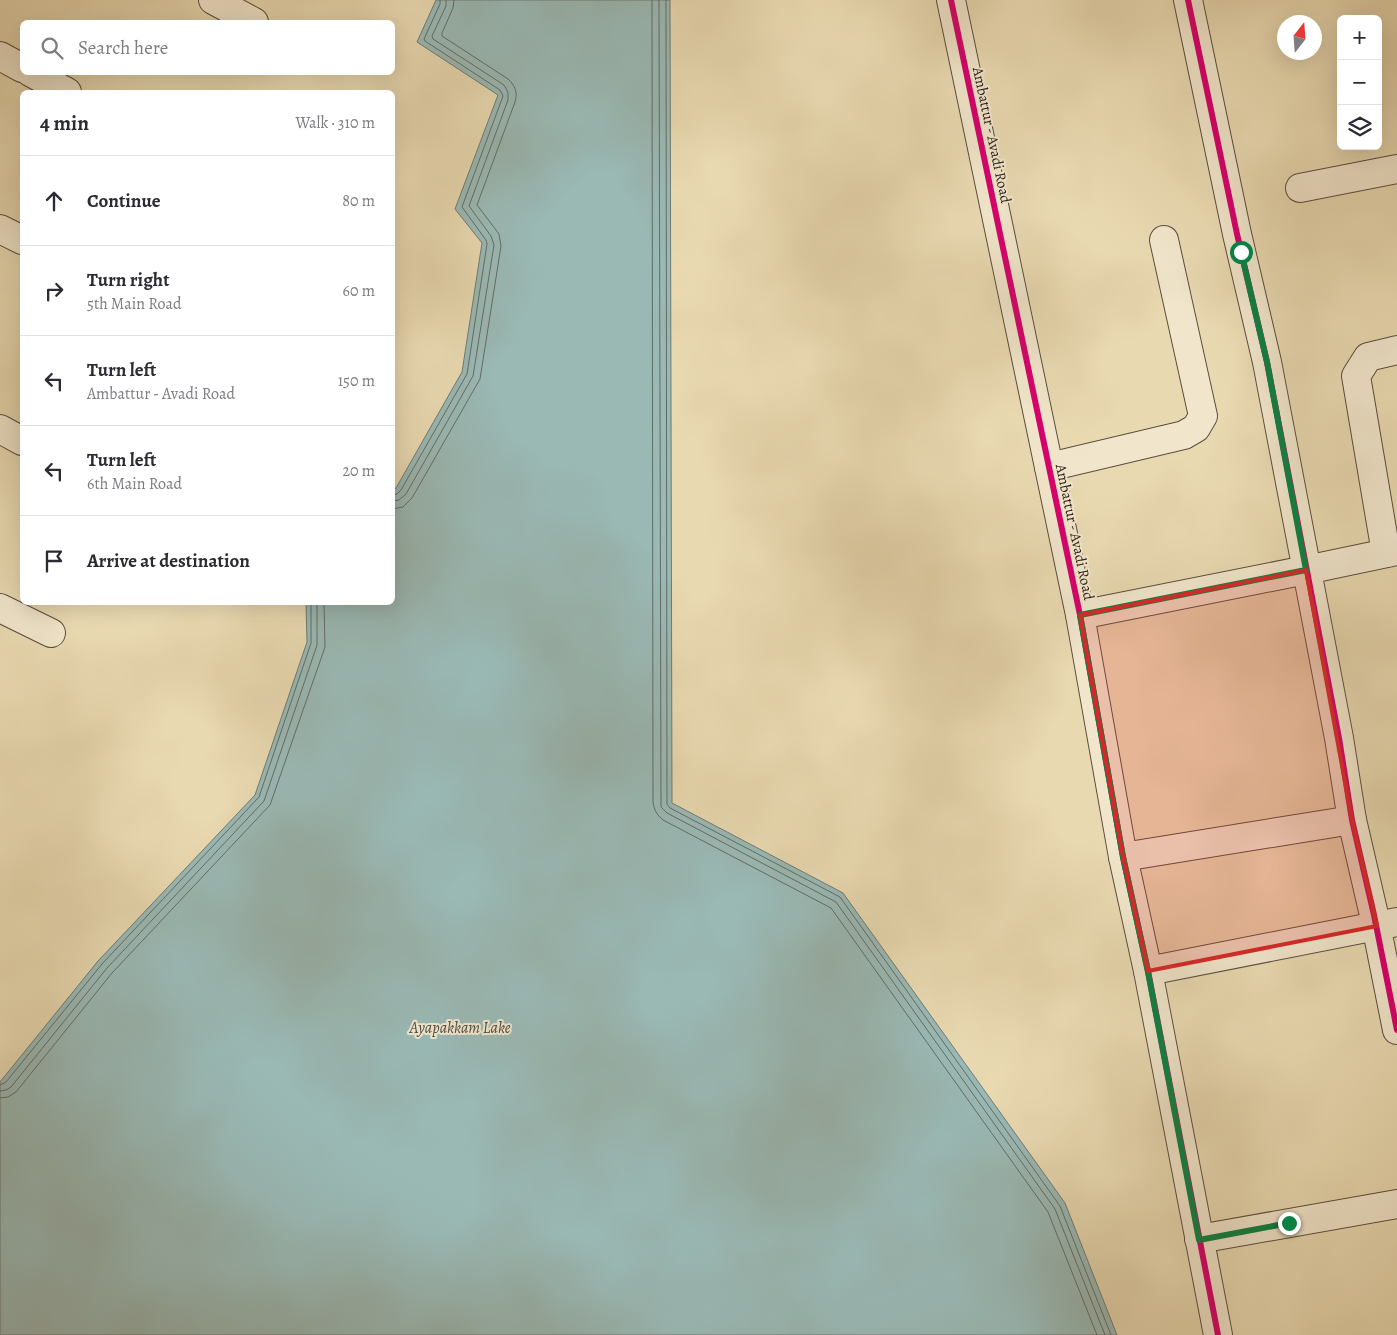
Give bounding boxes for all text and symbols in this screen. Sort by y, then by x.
north arrow [1277,15,1322,60]
map controls [1337,15,1382,150]
button: + [1337,15,1382,60]
search box [20,20,395,75]
icon: search [38,34,66,62]
text: Search here [78,35,168,61]
button: − [1337,60,1382,105]
street label: Ambattur - Avadi Road [968,64,1016,206]
button: layers [1337,105,1382,150]
text: 4 min [40,109,89,137]
text: Walk · 310 m [295,112,375,134]
icon: ahead [40,187,68,215]
text: Continue [87,188,161,214]
text: 80 m [342,190,375,212]
route start [1230,241,1253,264]
text: Turn right [87,267,169,293]
icon: right [40,277,68,305]
text: 60 m [343,280,375,302]
text: 5th Main Road [87,293,181,315]
text: Turn left [87,357,156,383]
icon: left [40,367,68,395]
text: 150 m [338,370,375,392]
text: Ambattur - Avadi Road [87,383,235,405]
text: Turn left [87,447,156,473]
icon: left [40,457,68,485]
text: 20 m [342,460,375,482]
street label: Ambattur - Avadi Road [1051,461,1099,603]
text: 6th Main Road [87,473,182,495]
icon: arrive [40,547,68,575]
text: Arrive at destination [87,548,250,574]
water label: Ayapakkam Lake [408,1017,511,1039]
route end [1278,1212,1301,1235]

